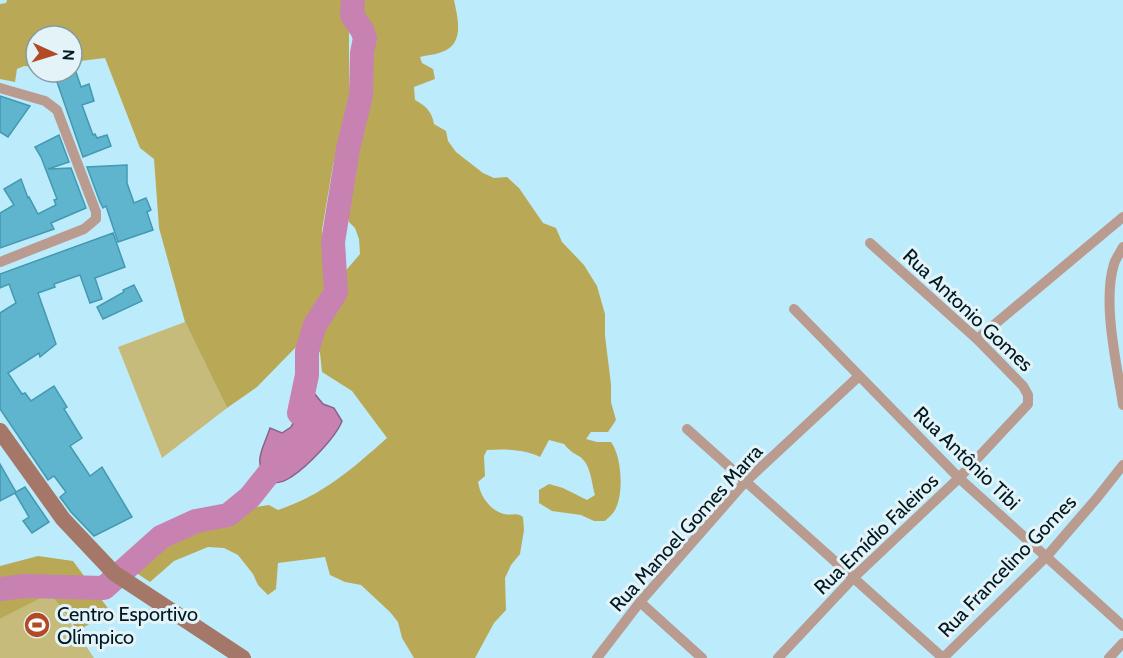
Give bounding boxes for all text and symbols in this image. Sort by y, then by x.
north arrow [24,24,84,84]
text: N [59,49,78,61]
street label: Rua Antonio Gomes [898,244,1038,376]
street label: Rua Antônio Tibi [909,401,1025,515]
street label: Rua Manoel Gomes Marra [605,439,768,616]
street label: Rua Emídio Faleiros [809,469,943,599]
street label: Rua Francelino Gomes [933,490,1081,642]
place label: Centro Esportivo Olímpico [57,602,198,649]
sports icon: Centro Esportivo Olímpico [22,610,52,640]

